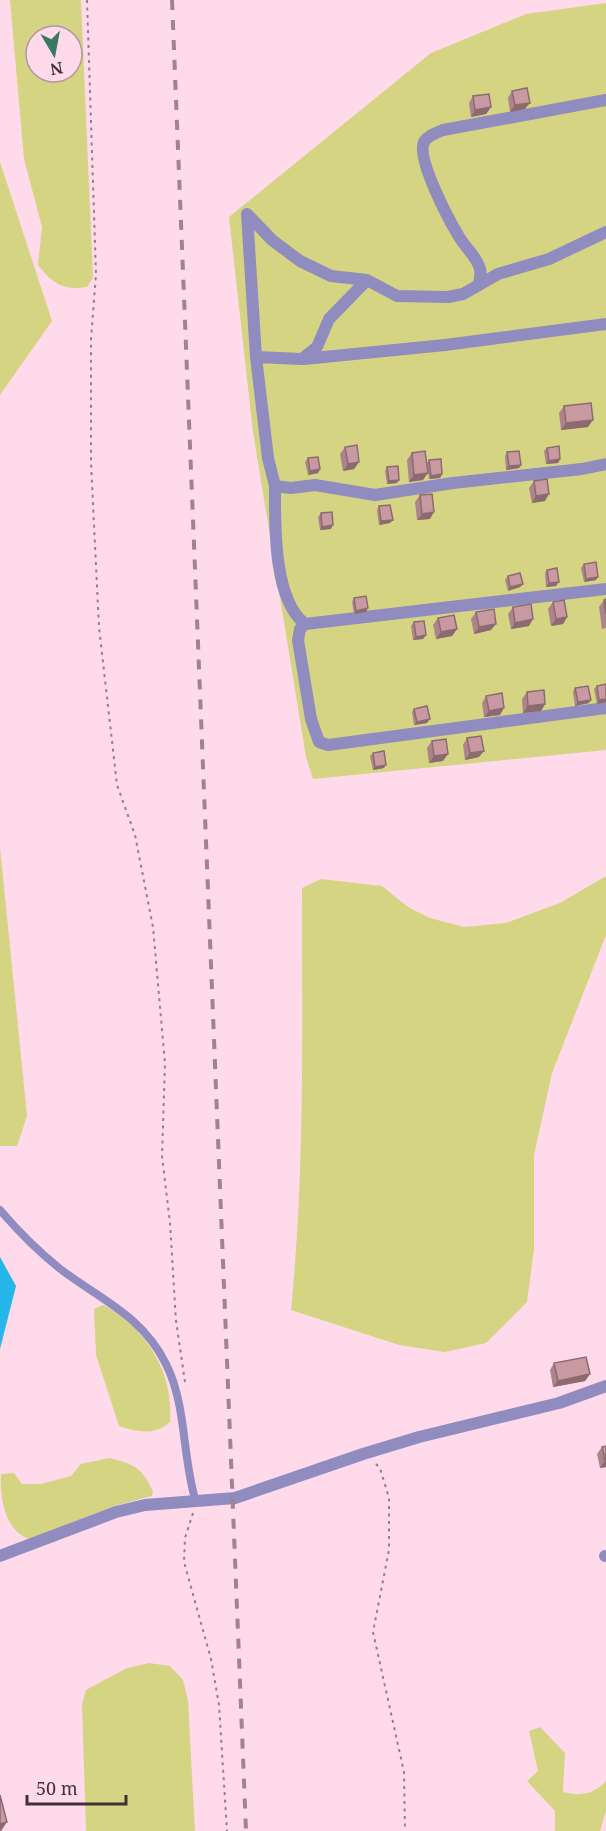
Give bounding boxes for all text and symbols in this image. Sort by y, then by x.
north arrow [24,24,84,84]
text: N [48,57,65,81]
scale bar [27,1768,126,1806]
text: 50 m [36,1776,78,1800]

